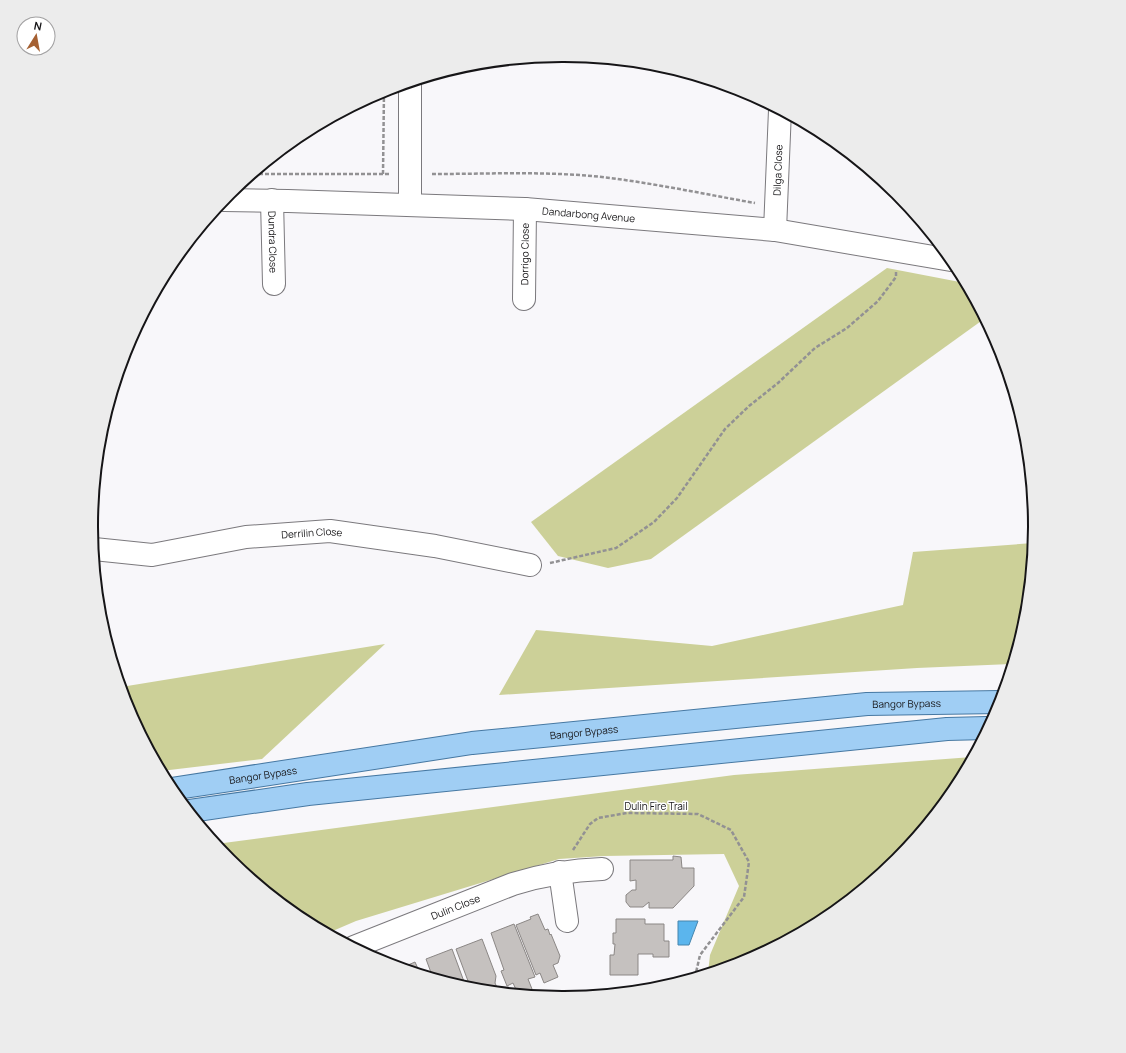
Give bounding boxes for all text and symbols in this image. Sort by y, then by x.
north arrow [16,16,56,56]
text: N [33,18,43,34]
street label: Dilga Close [769,144,786,196]
street label: Dandarbong Avenue [542,203,636,225]
street label: Dundra Close [265,211,281,273]
street label: Dorrigo Close [517,223,532,285]
street label: Derrilin Close [281,524,343,541]
street label: Bangor Bypass [872,696,941,711]
street label: Bangor Bypass [549,722,619,742]
street label: Bangor Bypass [228,763,298,787]
street label: Dulin Fire Trail [624,799,688,813]
street label: Dulin Close [429,891,482,923]

